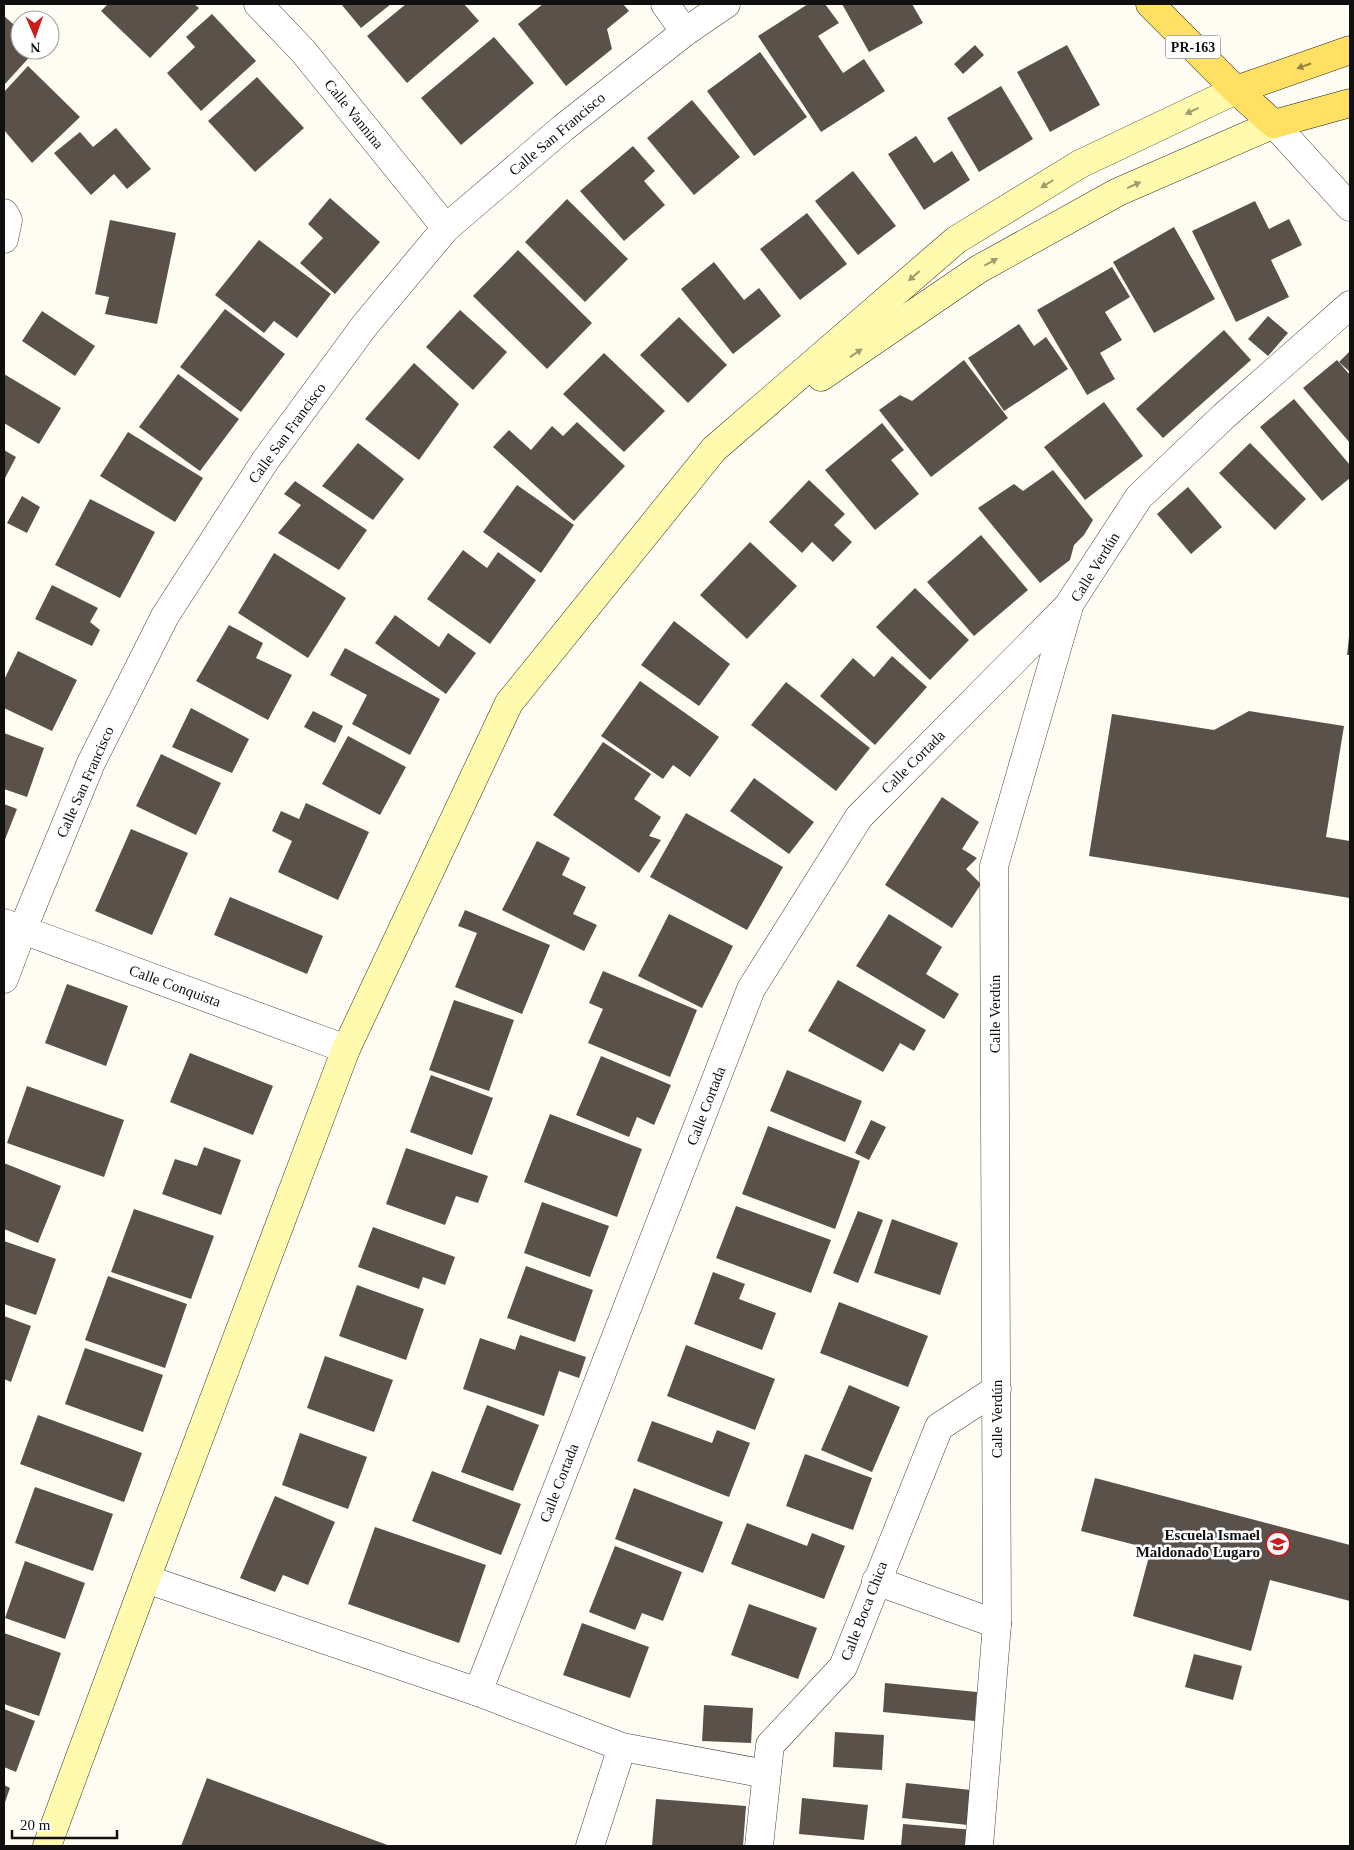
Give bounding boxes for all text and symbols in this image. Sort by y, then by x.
north arrow [10,10,60,60]
road number: PR-163 [1166,36,1220,58]
text: N [30,40,41,55]
one-way arrow [1296,62,1311,70]
street label: Calle Vannina [321,76,387,152]
street label: Calle San Francisco [506,89,608,179]
one-way arrow [1185,107,1199,115]
one-way arrow [1040,179,1053,188]
one-way arrow [1127,181,1141,189]
one-way arrow [983,258,998,266]
one-way arrow [908,270,920,282]
one-way arrow [849,348,862,358]
street label: Calle San Francisco [245,380,329,486]
street label: Calle Verdún [1067,529,1123,605]
street label: Calle San Francisco [53,724,117,840]
street label: Calle Cortada [878,727,948,797]
street label: Calle Conquista [127,962,223,1010]
street label: Calle Verdún [987,974,1003,1053]
street label: Calle Cortada [684,1064,728,1148]
street label: Calle Verdún [989,1379,1005,1458]
street label: Calle Cortada [537,1441,581,1525]
place label: Escuela Ismael Maldonado Lugaro [1136,1527,1260,1560]
school or university icon: Escuela Ismael Maldonado Lugaro [1265,1531,1291,1557]
street label: Calle Boca Chica [838,1559,890,1663]
scale bar [12,1808,118,1840]
text: 20 m [20,1817,51,1833]

